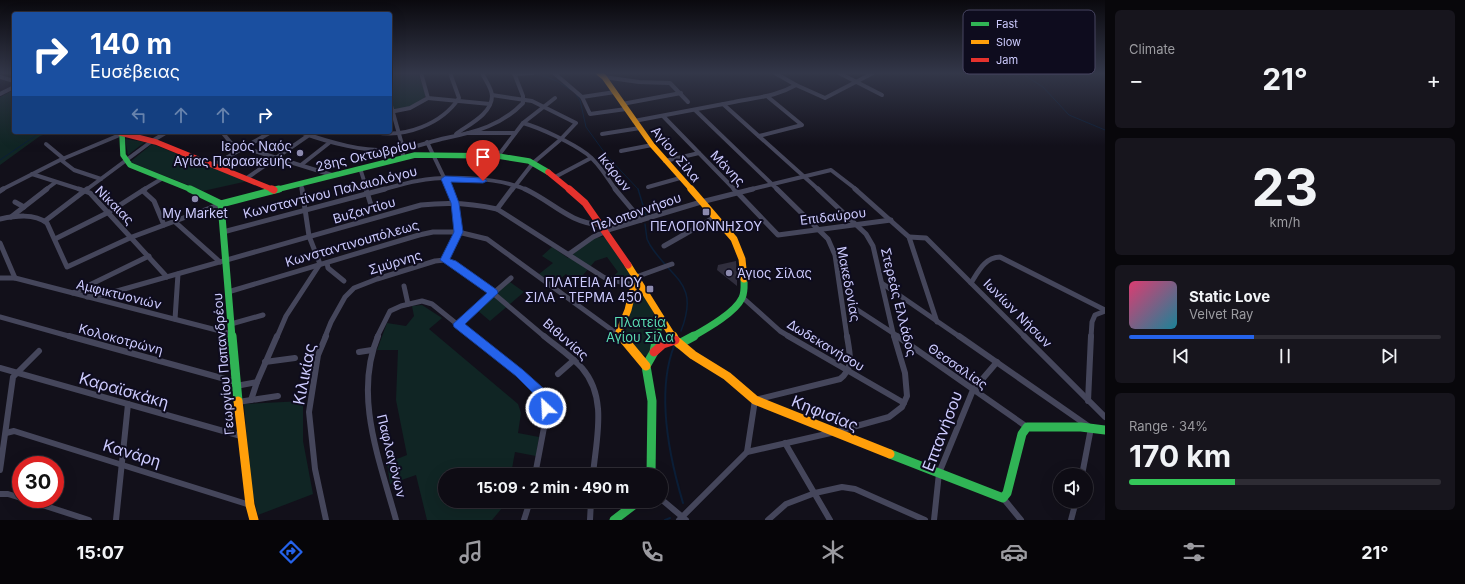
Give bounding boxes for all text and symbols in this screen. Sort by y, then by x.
legend [963,10,1095,74]
text: Fast [996,17,1018,31]
text: 140 m [90,27,172,61]
icon: right [24,28,76,80]
text: Slow [996,35,1021,49]
text: Climate [1129,41,1175,57]
text: Jam [996,53,1018,67]
text: Ευσέβειας [90,61,180,82]
text: 21° [1262,61,1308,97]
text: − [1129,67,1144,93]
text: + [1426,67,1441,93]
icon: left [128,104,150,126]
icon: ahead [170,104,192,126]
icon: ahead [212,104,234,126]
icon: right [254,104,276,126]
street label: Αγίου Σίλα [648,123,704,185]
street label: 28ης Οκτωβρίου [314,136,418,174]
place label: Ιερός Ναός Αγίας Παρασκευής [174,138,292,169]
pin [466,140,500,181]
icon: arrive [472,146,494,168]
street label: Μάνης [707,147,749,189]
marker: Ιερός Ναός Αγίας Παρασκευής [295,148,305,158]
street label: Ικάρων [595,149,635,195]
text: 23 [1252,156,1318,219]
street label: Κωνσταντίνου Παλαιολόγου [241,163,419,221]
street label: Νίκαιας [92,182,138,228]
street label: Πελοποννήσου [589,189,683,235]
street label: Βυζαντίου [331,193,397,227]
marker: My Market [190,194,200,204]
street label: Επιδαύρου [799,204,867,228]
place label: My Market [162,205,228,221]
marker: ΠΕΛΟΠΟΝΝΗΣΟΥ [701,207,711,217]
text: km/h [1270,214,1300,230]
street label: Κωνσταντινουπόλεως [283,216,421,270]
place label: ΠΕΛΟΠΟΝΝΗΣΟΥ [650,218,762,234]
street label: Μακεδονίας [834,245,864,323]
street label: Σμύρνης [367,246,423,278]
street label: Στερεάς Ελλάδος [878,246,920,358]
place label: Άγιος Σίλας [737,265,812,281]
marker: Άγιος Σίλας [724,268,734,278]
place label: ΠΛΑΤΕΙΑ ΑΓΙΟΥ ΣΙΛΑ - ΤΕΡΜΑ 450 [525,274,642,305]
street label: Ιωνίων Νήσων [980,275,1056,351]
street label: Αμφικτυονιών [75,276,164,312]
marker: ΠΛΑΤΕΙΑ ΑΓΙΟΥ ΣΙΛΑ - ΤΕΡΜΑ 450 [645,284,655,294]
text: Static Love [1189,287,1270,306]
street label: Γεωργίου Παπανδρέου [209,292,237,436]
text: Velvet Ray [1189,306,1253,322]
park label: Πλατεία Αγίου Σίλα [606,314,674,345]
street label: Βιθυνίας [540,315,592,363]
street label: Δωδεκανήσου [784,316,868,374]
street label: Κολοκοτρώνη [77,320,165,358]
street label: Θεσσαλίας [925,340,991,392]
street label: Κιλικίας [288,341,320,407]
icon: previous [1170,345,1192,367]
icon: pause [1274,345,1296,367]
icon: next [1378,345,1400,367]
street label: Καραϊσκάκη [77,368,171,412]
position arrow [525,387,567,429]
street label: Επτανήσου [918,388,966,474]
street label: Κηφισίας [789,391,861,435]
street label: Παφλαγόνων [374,413,410,500]
text: Range · 34% [1129,418,1208,434]
street label: Κανάρη [101,435,163,471]
text: 170 km [1129,438,1231,474]
speed limit sign: 30 [12,456,64,508]
map controls [1053,468,1093,508]
button: sound [1053,468,1093,508]
text: 15:09 · 2 min · 490 m [477,478,629,497]
icon: directions [277,538,305,566]
icon: music [457,538,485,566]
icon: phone [638,538,666,566]
icon: climate [819,538,847,566]
icon: car [1000,538,1028,566]
icon: filters [1180,538,1208,566]
text: 15:07 [76,542,124,563]
text: 21° [1361,542,1389,563]

